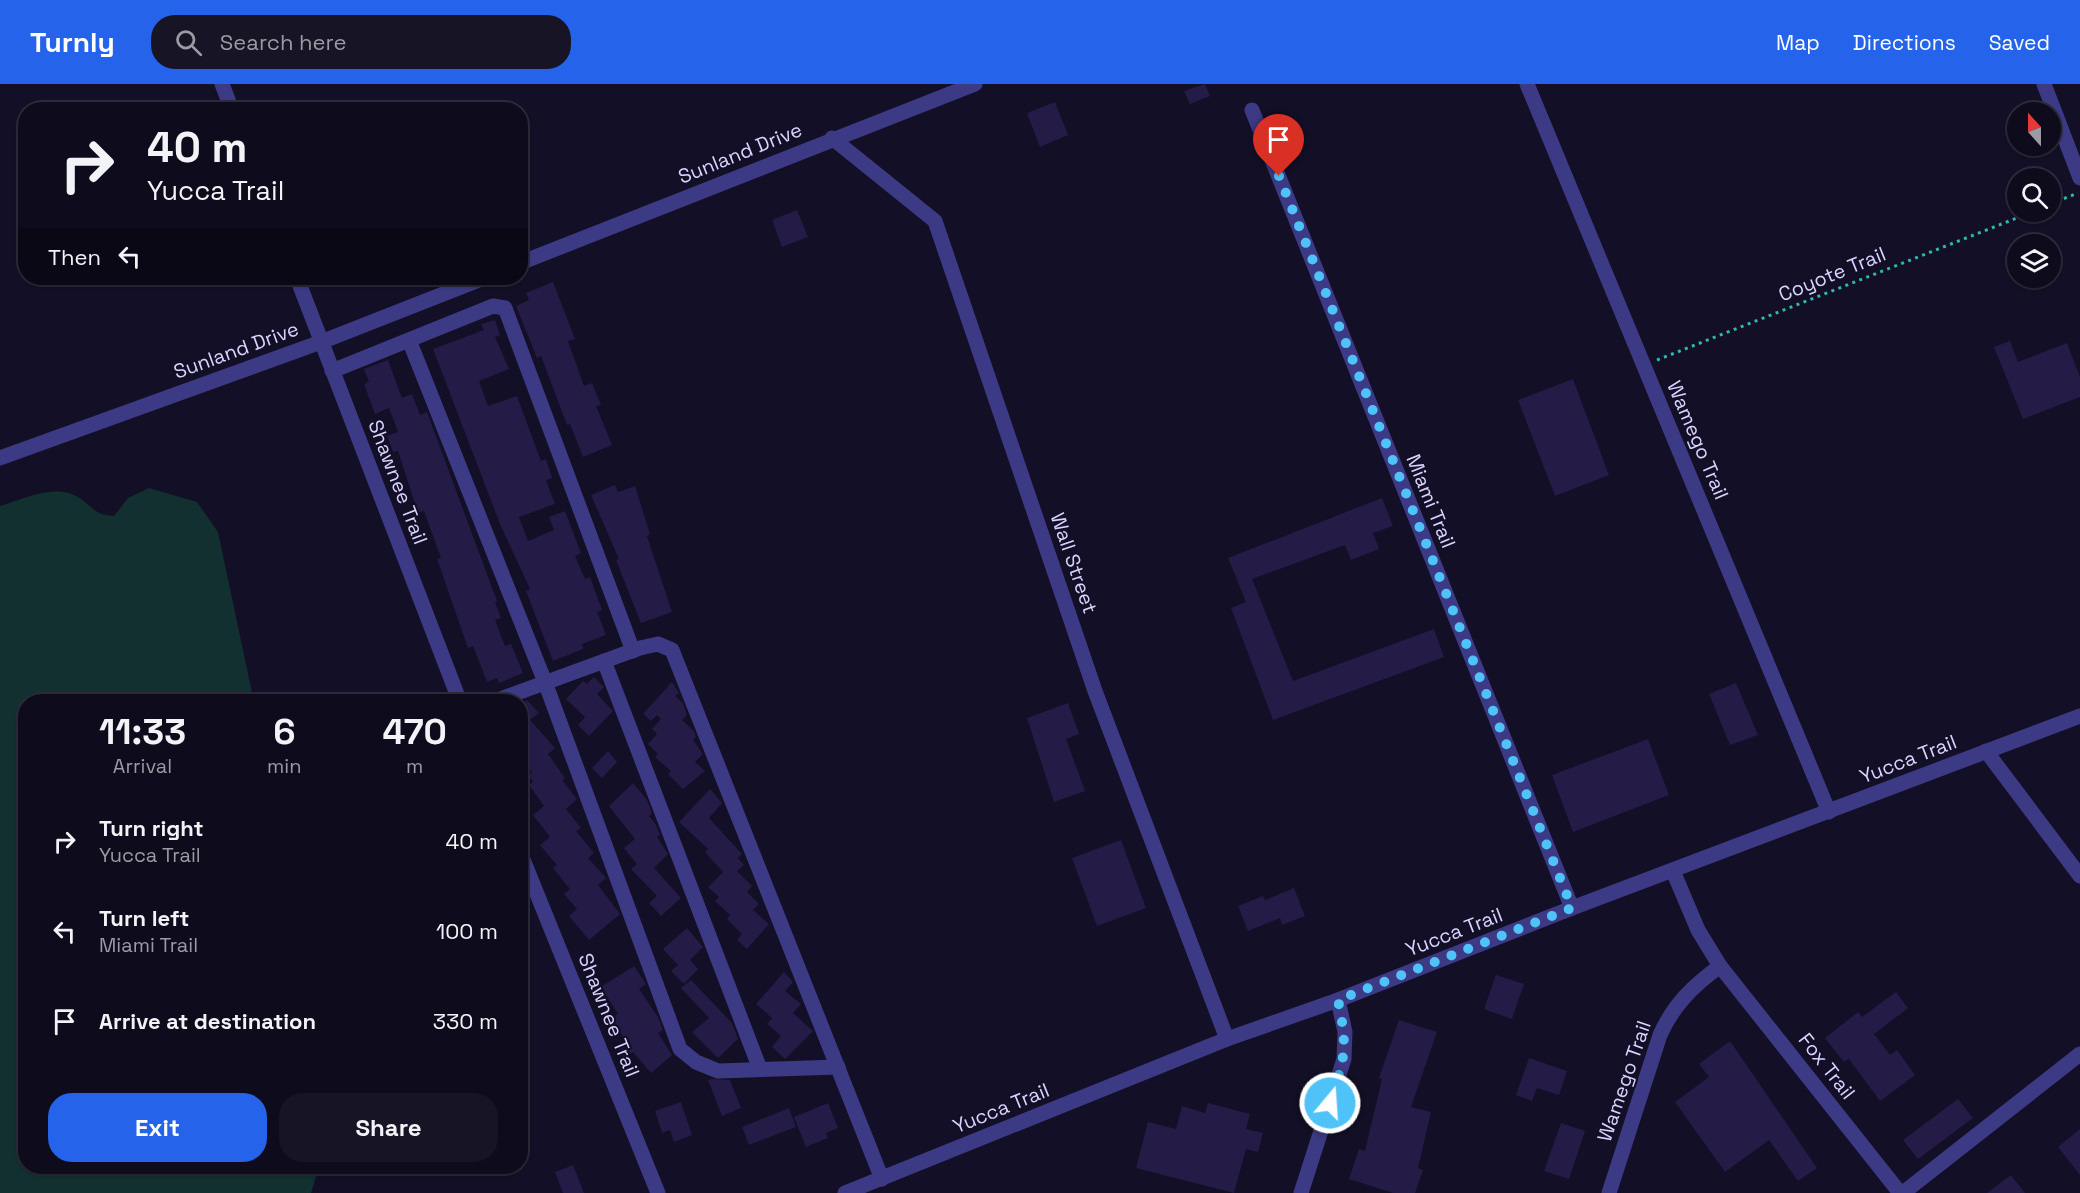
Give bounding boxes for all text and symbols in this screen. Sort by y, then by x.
search box [151,15,571,69]
text: Turnly [30,24,115,60]
icon: search [172,26,205,59]
text: Search here [220,28,347,56]
text: Map [1776,29,1820,56]
text: Directions [1853,29,1956,56]
text: Saved [1989,29,2050,56]
north arrow [2007,102,2061,156]
map controls [2007,102,2061,288]
pin [1253,114,1304,176]
street label: Sunland Drive [674,116,806,190]
text: 40 m [147,121,247,174]
icon: arrive [1262,123,1295,156]
icon: right [48,126,126,204]
button: search [2007,168,2061,222]
text: Yucca Trail [147,173,284,208]
button: layers [2007,234,2061,288]
icon: left [113,240,146,273]
street label: Coyote Trail [1775,241,1889,307]
text: Then [48,243,101,271]
street label: Sunland Drive [170,315,302,385]
street label: Wamego Trail [1661,377,1735,503]
street label: Shawnee Trail [362,416,434,548]
street label: Miami Trail [1400,450,1462,552]
street label: Wall Street [1045,509,1103,617]
text: 11:33 [99,709,186,755]
text: 6 [273,709,295,755]
text: 470 [382,709,447,755]
street label: Yucca Trail [1856,729,1960,789]
text: Arrival [113,753,172,779]
text: min [267,753,301,779]
text: m [406,753,423,779]
text: Turn right [99,814,204,842]
icon: right [48,825,81,858]
text: 40 m [446,827,498,855]
text: Yucca Trail [99,842,201,868]
street label: Yucca Trail [1402,902,1506,962]
text: Turn left [99,904,189,932]
icon: left [48,915,81,948]
text: 100 m [436,917,498,945]
text: Miami Trail [99,932,198,958]
street label: Shawnee Trail [572,949,646,1081]
icon: arrive [48,1005,81,1038]
text: Arrive at destination [99,1007,316,1035]
text: 330 m [433,1007,498,1035]
street label: Wamego Trail [1591,1017,1657,1145]
street label: Fox Trail [1793,1027,1861,1105]
position arrow [1298,1071,1362,1135]
street label: Yucca Trail [949,1077,1053,1139]
button: Exit [48,1093,267,1162]
button: Share [279,1093,498,1162]

